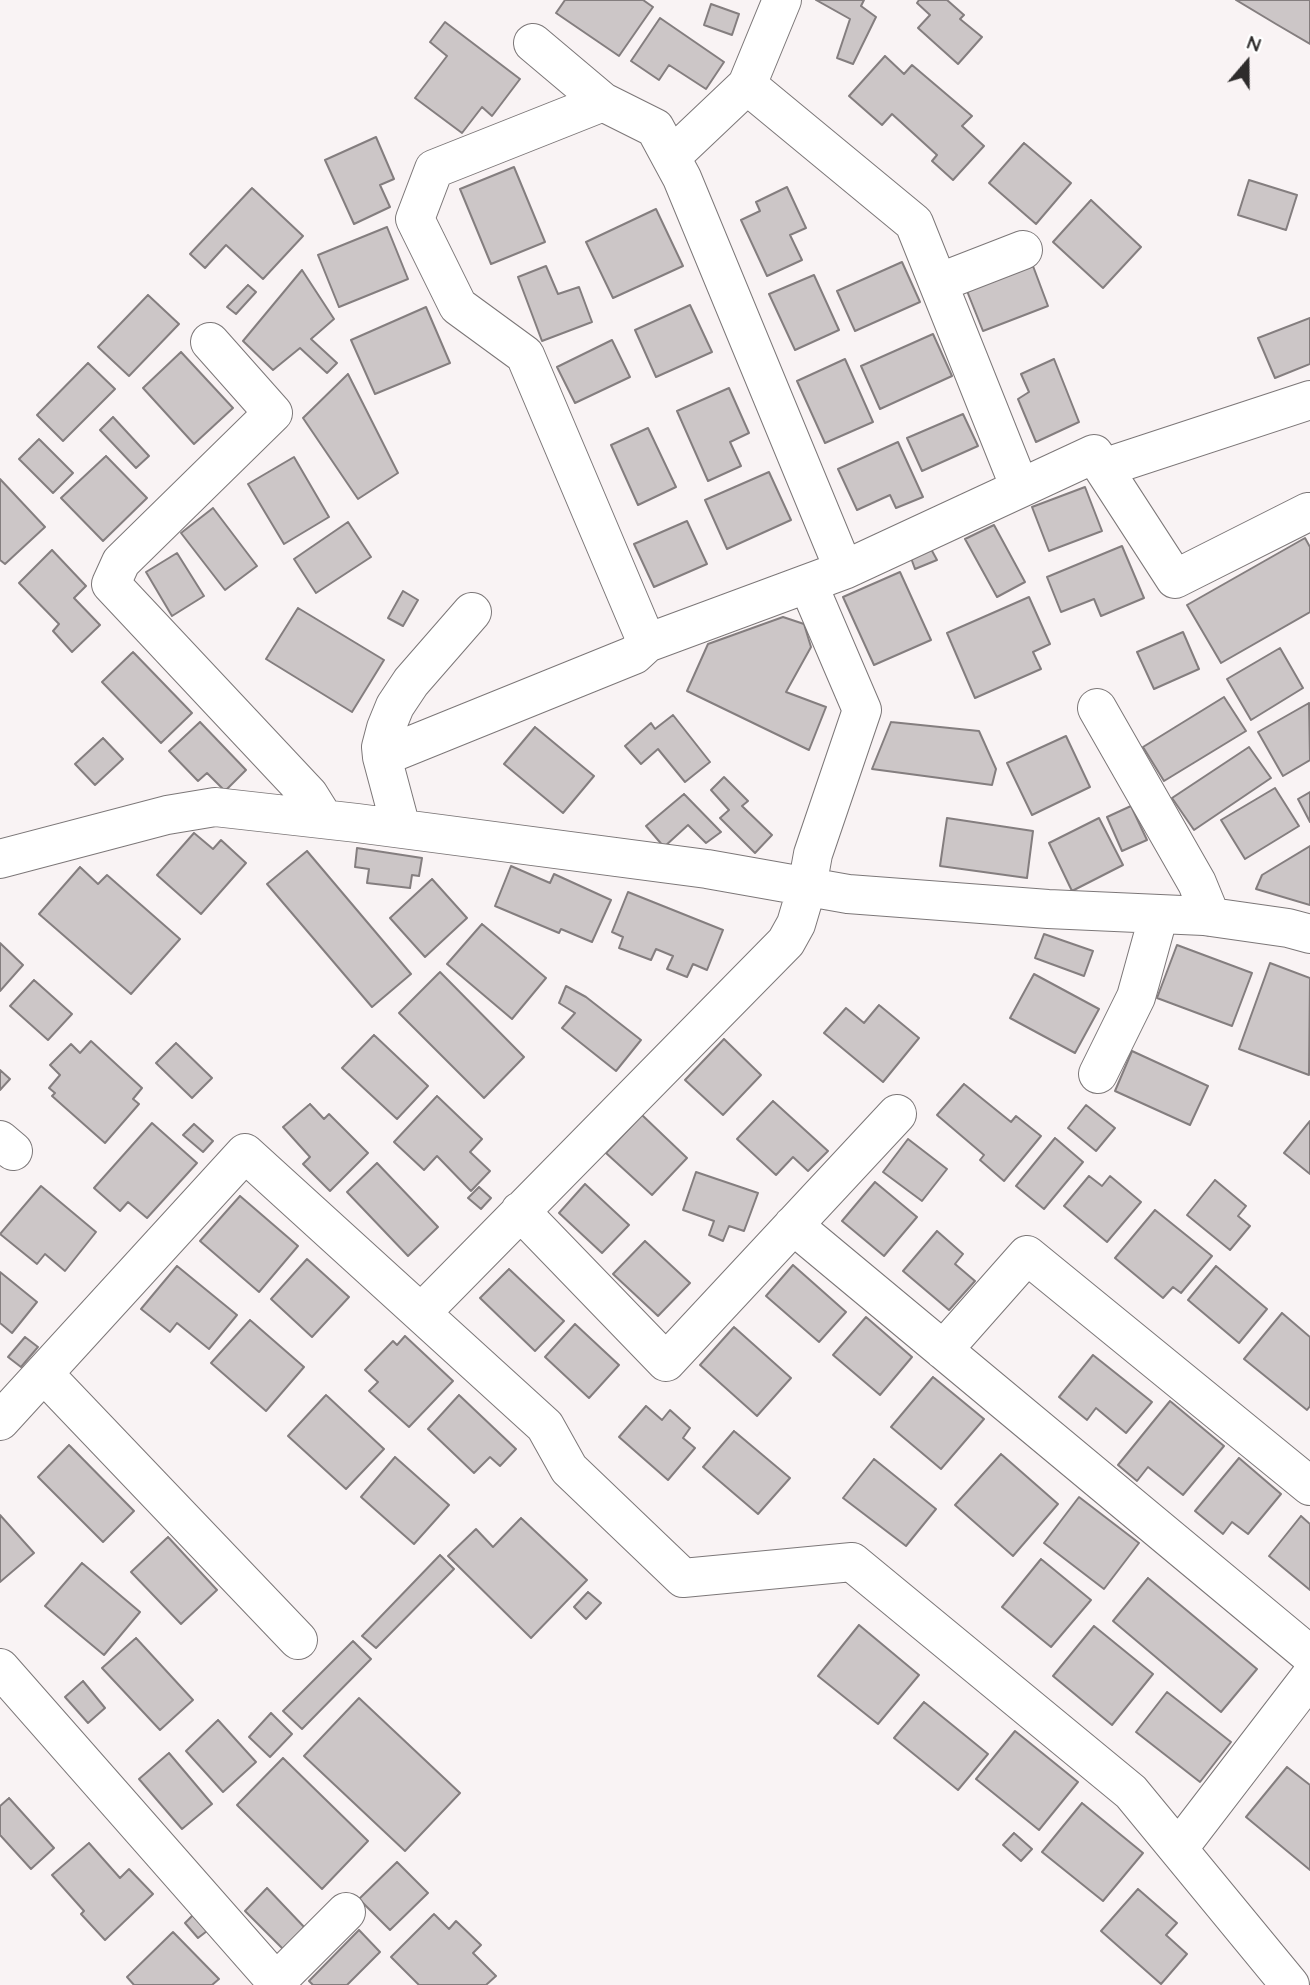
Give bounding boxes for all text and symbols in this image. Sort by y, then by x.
north arrow [1212,28,1282,98]
text: N [1244,30,1265,57]

